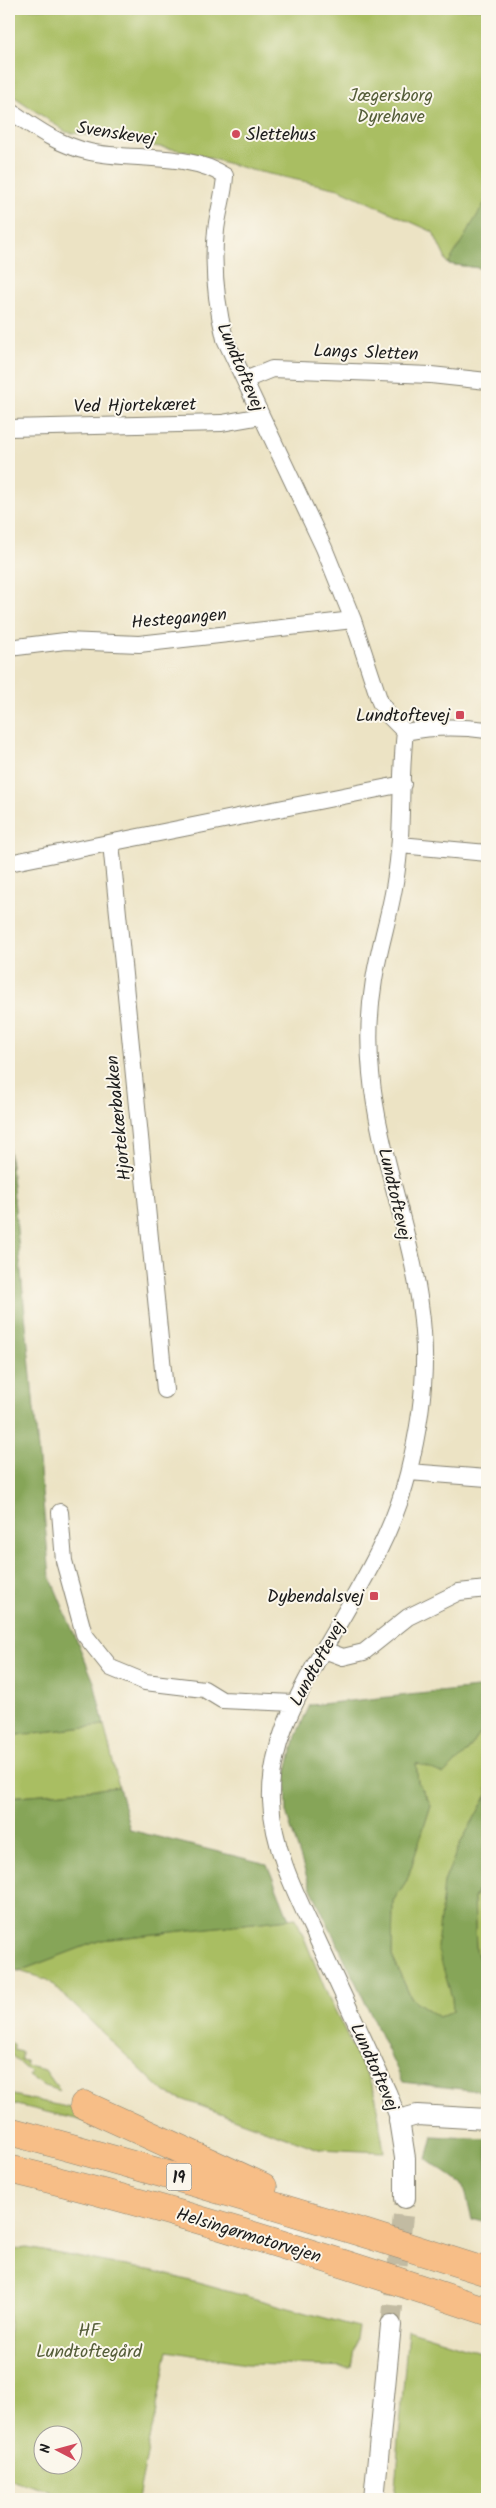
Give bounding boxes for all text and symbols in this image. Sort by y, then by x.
park label: Jægersborg Dyrehave [349,82,433,132]
street label: Svenskevej [74,114,159,155]
place label: Slettehus [246,121,316,150]
marker: Slettehus [230,128,242,140]
street label: Lundtoftevej [208,319,272,418]
street label: Langs Sletten [313,337,419,370]
street label: Ved Hjortekæret [74,391,198,422]
street label: Hestegangen [130,601,228,638]
place label: Lundtoftevej [356,702,451,731]
marker: Lundtoftevej [454,709,466,721]
street label: Hjortekærbakken [98,1054,141,1182]
street label: Lundtoftevej [369,1145,419,1245]
place label: Dybendalsvej [267,1583,365,1612]
marker: Dybendalsvej [368,1590,380,1602]
street label: Lundtoftevej [283,1614,355,1712]
street label: Lundtoftevej [341,2019,407,2118]
road number: 19 [166,2164,192,2190]
street label: Helsingørmotorvejen [172,2201,325,2272]
park label: HF Lundtoftegård [36,2317,143,2367]
north arrow [32,2426,82,2476]
text: N [35,2443,57,2454]

